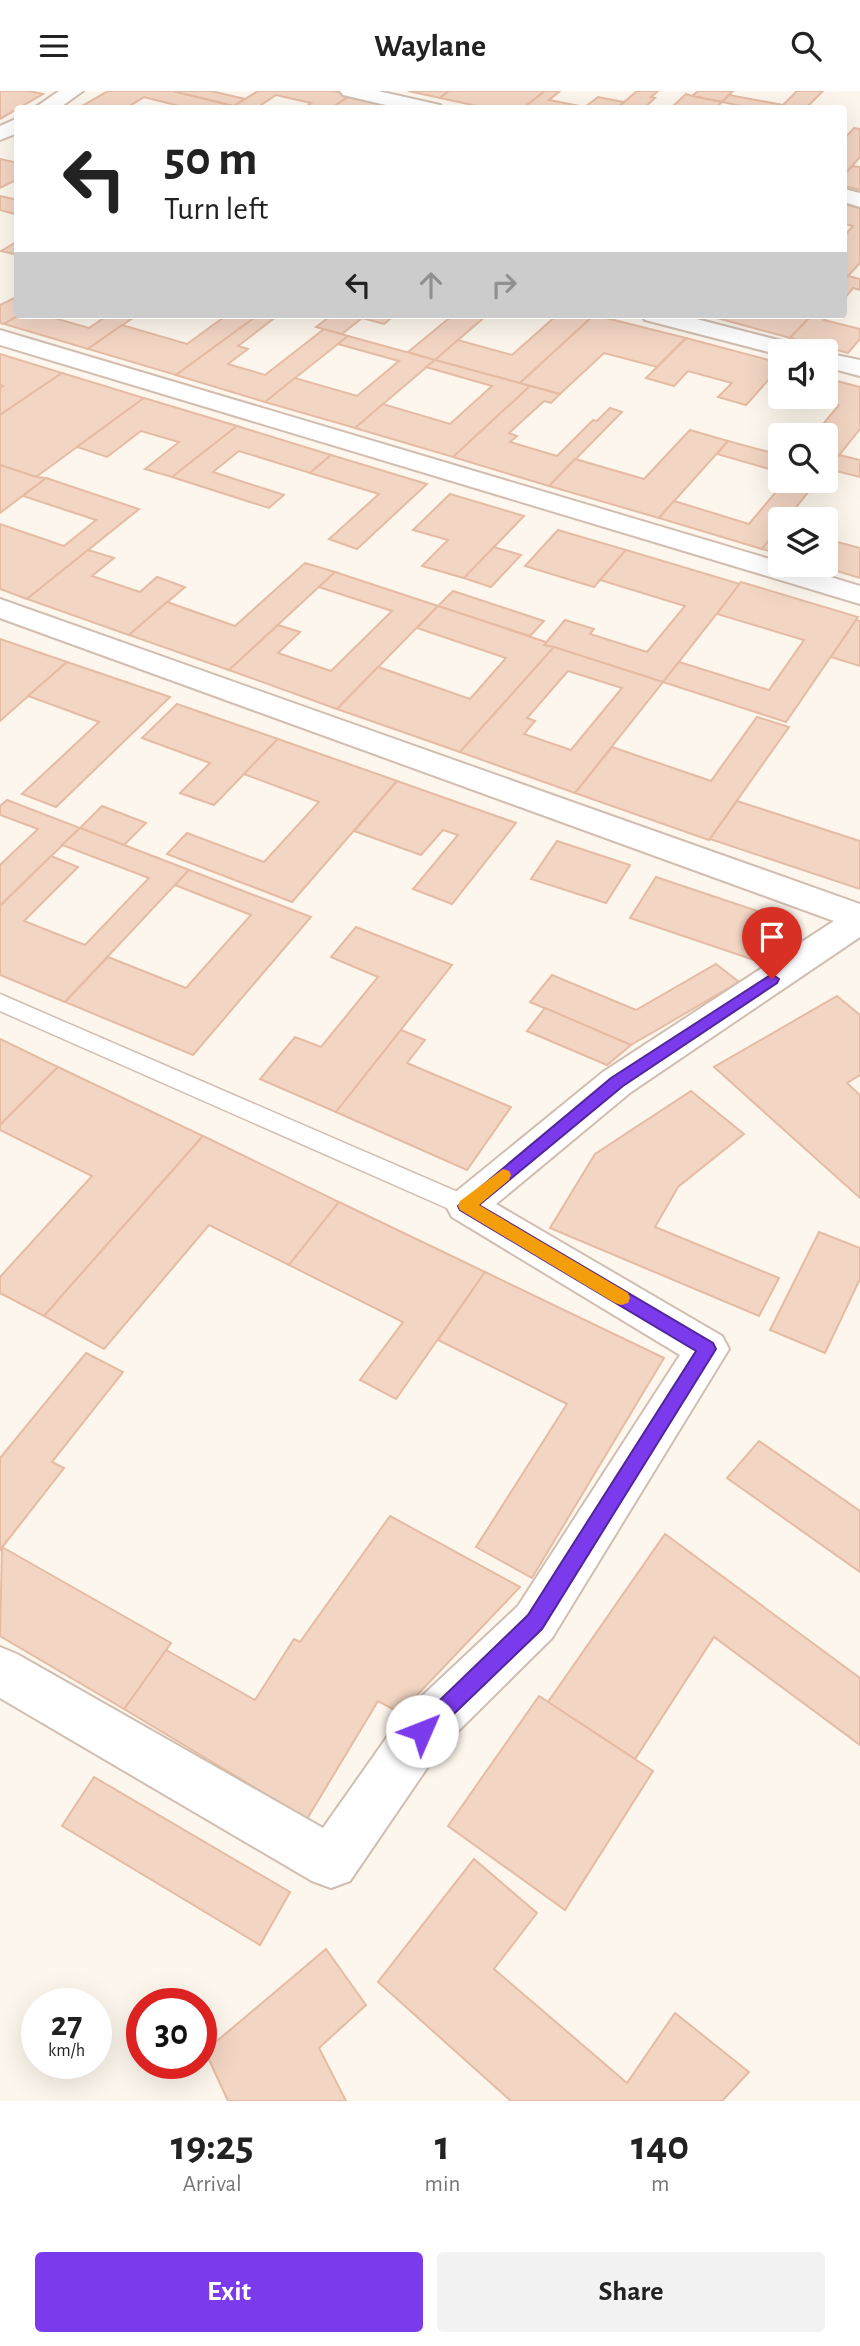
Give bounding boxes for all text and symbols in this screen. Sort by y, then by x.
icon: menu [35,27,73,65]
icon: search [787,27,825,65]
text: Waylane [374,30,486,62]
icon: left [49,133,140,224]
text: 50 m [164,135,258,184]
text: Turn left [164,193,268,225]
icon: left [339,266,377,304]
icon: ahead [412,266,450,304]
icon: right [485,266,523,304]
map controls [768,339,838,577]
button: sound [768,339,838,409]
button: search [768,423,838,493]
button: layers [768,507,838,577]
pin [742,907,802,979]
icon: arrive [753,918,791,956]
position arrow [385,1694,459,1768]
speed limit sign: 30 [126,1988,217,2079]
text: 27 [51,2007,82,2042]
text: km/h [48,2042,85,2060]
text: 19:25 [171,2125,254,2167]
text: 1 [435,2125,450,2167]
text: 140 [631,2125,689,2167]
text: Arrival [183,2173,242,2196]
text: min [424,2173,460,2196]
text: m [651,2173,669,2196]
button: Exit [35,2252,423,2332]
button: Share [437,2252,825,2332]

